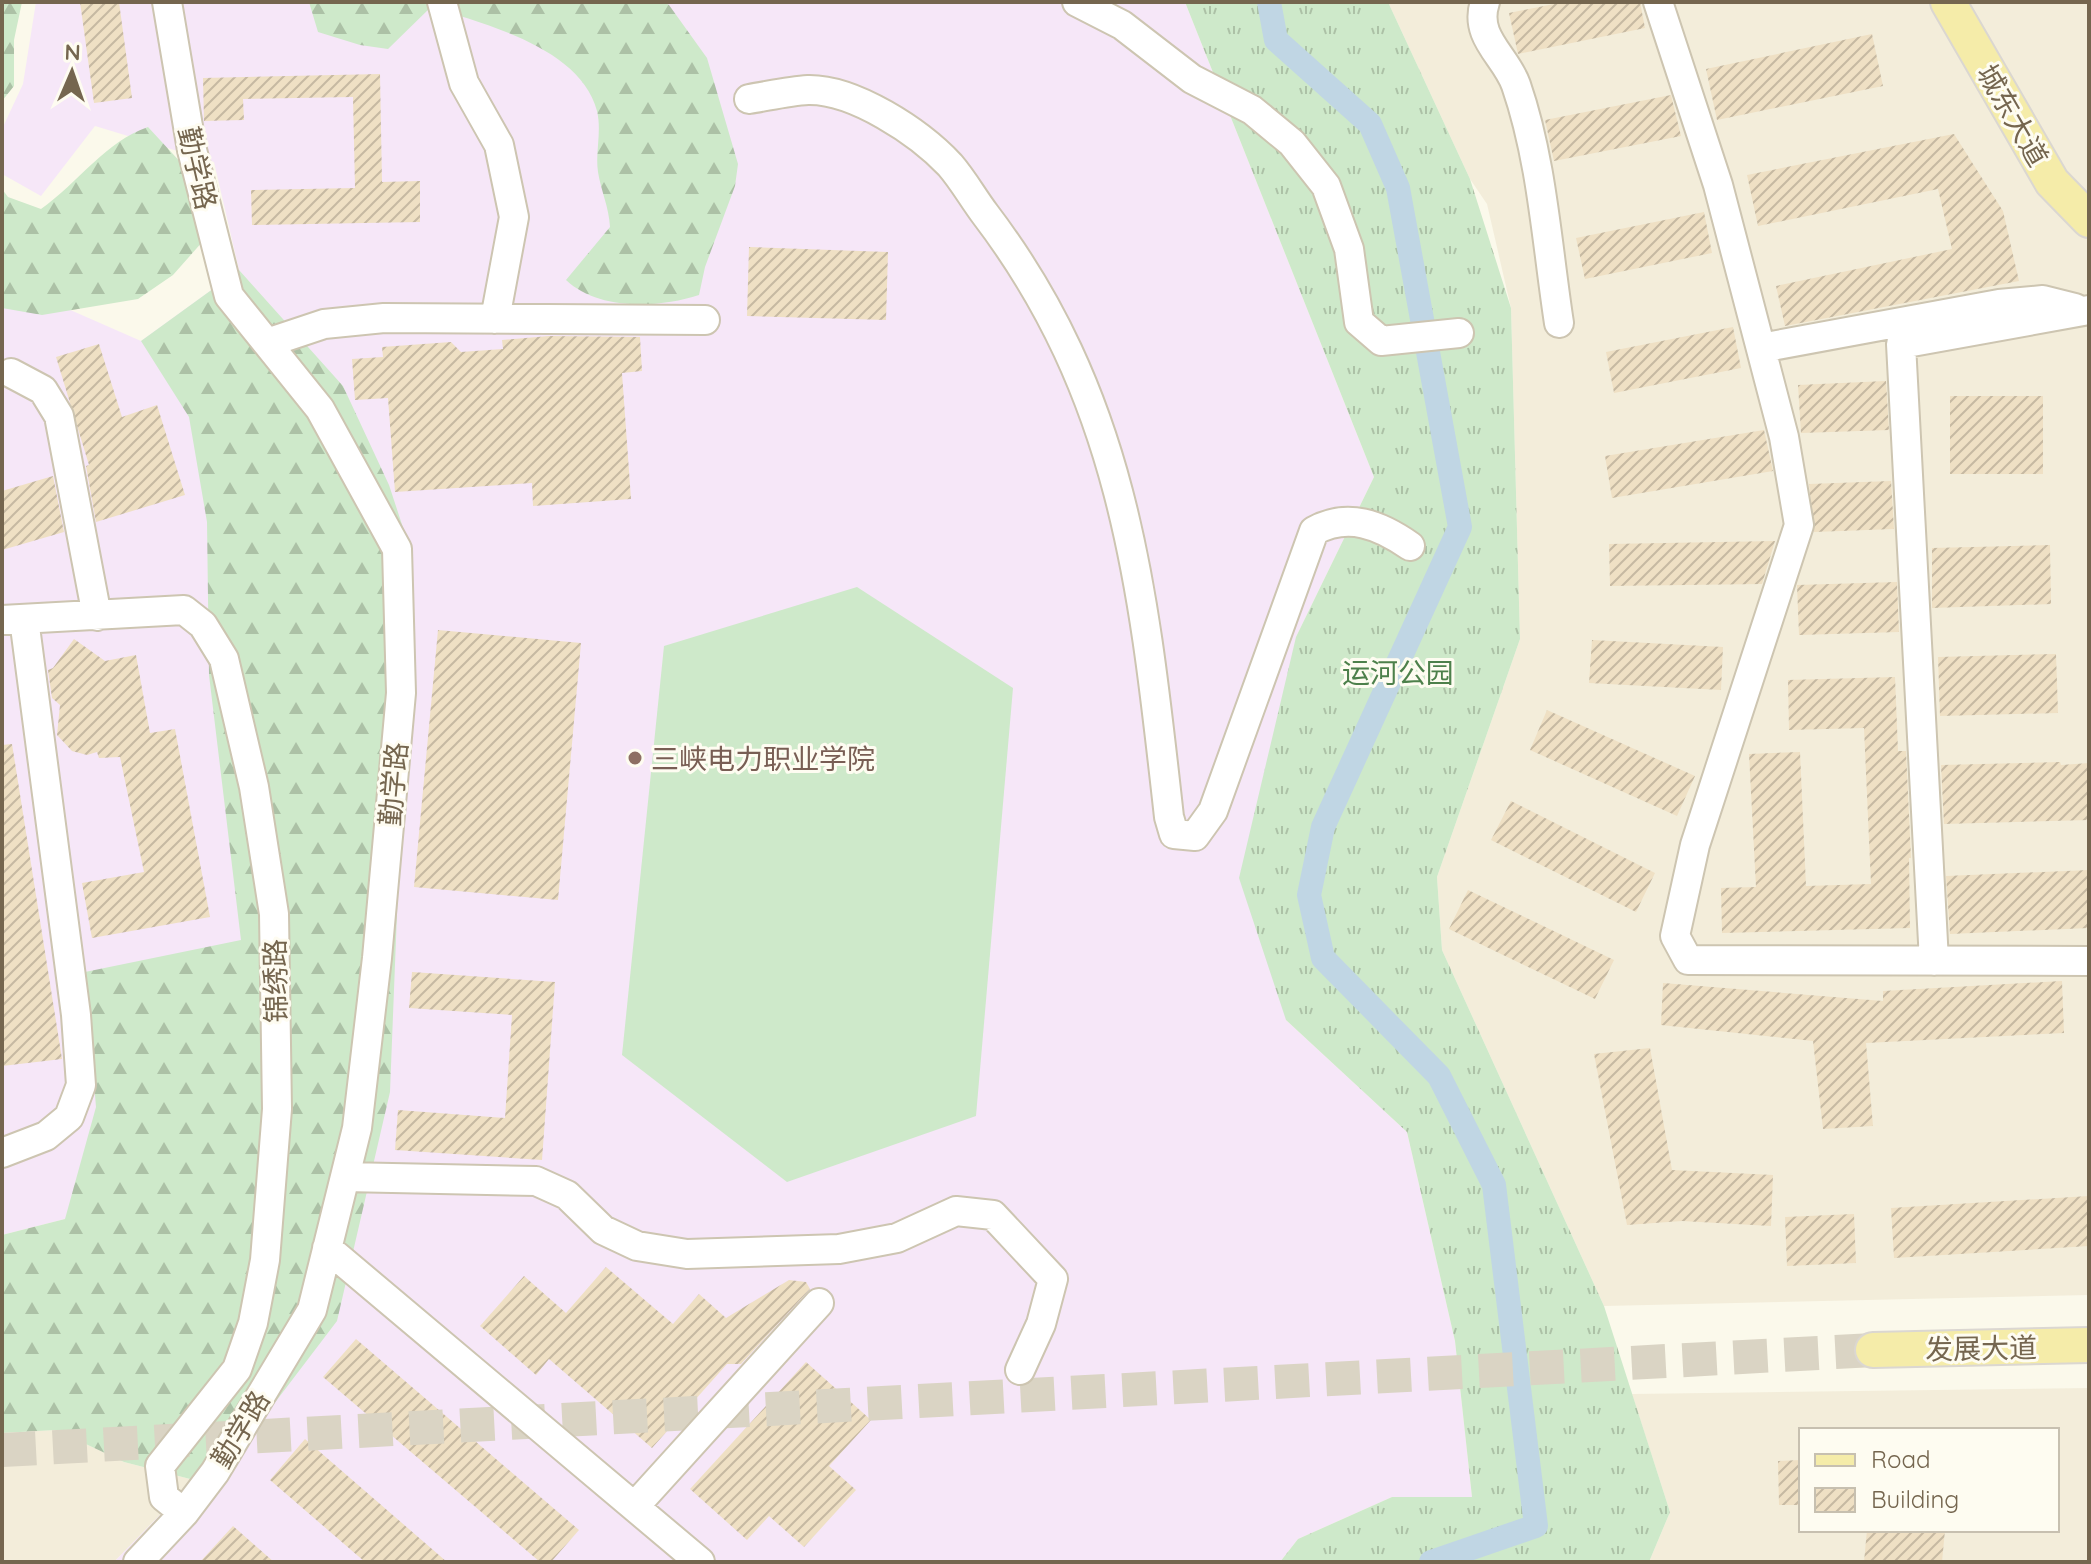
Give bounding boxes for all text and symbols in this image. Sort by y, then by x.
north arrow [32,32,112,112]
text: N [64,38,81,66]
street label: 城东大道 [1970,58,2056,172]
street label: 勤学路 [171,123,225,213]
park label: 运河公园 [1342,655,1454,690]
street label: 勤学路 [372,741,414,827]
place label: 三峡电力职业学院 [651,741,875,776]
marker: 三峡电力职业学院 [626,749,644,767]
street label: 锦绣路 [257,939,293,1023]
street label: 发展大道 [1925,1330,2037,1366]
street label: 勤学路 [203,1384,277,1474]
legend [1799,1428,2059,1532]
text: Road [1871,1444,1931,1474]
text: Building [1871,1484,1959,1514]

